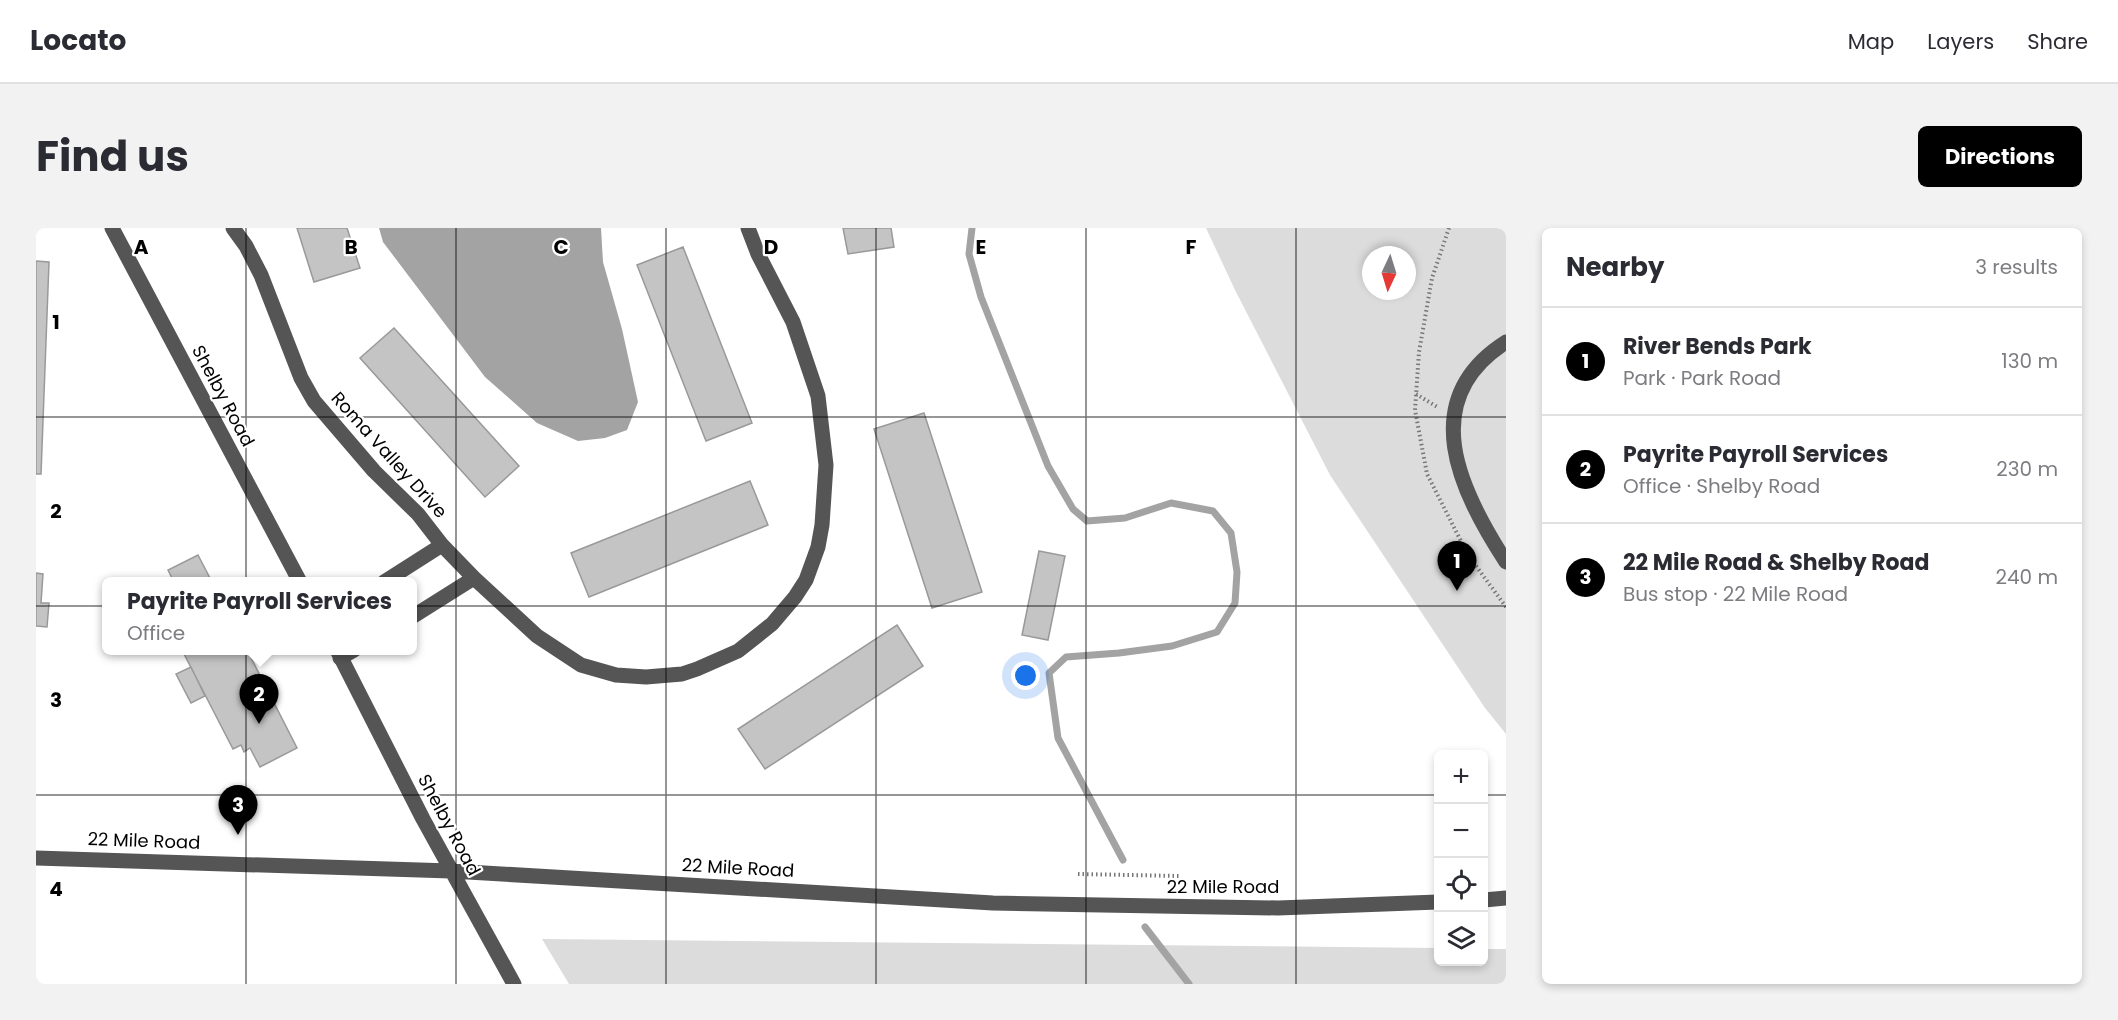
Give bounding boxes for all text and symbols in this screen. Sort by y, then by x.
text: Locato [30,21,126,60]
text: Map [1848,27,1894,56]
text: Layers [1927,27,1994,56]
text: Share [2027,27,2088,56]
button: Directions [1918,126,2082,187]
text: Find us [36,127,189,186]
text: A [134,233,149,261]
text: B [344,233,358,261]
text: C [553,233,569,261]
text: D [764,233,778,261]
text: E [976,233,986,261]
text: F [1186,233,1197,261]
north arrow [1362,246,1416,300]
text: Nearby [1566,249,1664,285]
text: 3 results [1975,253,2058,281]
text: 1 [52,308,60,336]
text: River Bends Park [1623,331,1812,362]
street label: Shelby Road [186,341,261,451]
text: 1 [1582,347,1589,375]
text: 130 m [2001,347,2058,375]
text: Park · Park Road [1623,364,1781,392]
street label: Roma Valley Drive [326,386,453,523]
text: Payrite Payroll Services [1623,439,1888,470]
text: 2 [1580,455,1591,483]
text: 230 m [1996,455,2058,483]
text: Office · Shelby Road [1623,472,1820,500]
text: 2 [50,497,62,525]
pin: 1 [1438,542,1476,591]
text: 22 Mile Road & Shelby Road [1623,547,1929,578]
text: 3 [1579,563,1592,591]
text: 240 m [1995,563,2058,591]
popup [102,577,417,655]
text: Bus stop · 22 Mile Road [1623,580,1848,608]
text: Payrite Payroll Services [127,586,392,617]
text: Office [127,619,185,647]
your location [1011,661,1040,690]
pin: 2 [240,674,278,724]
text: 3 [50,686,62,714]
map controls [1434,750,1488,966]
button: + [1434,750,1488,804]
street label: Shelby Road [412,770,487,880]
pin: 3 [218,786,258,835]
button: − [1434,804,1488,858]
street label: 22 Mile Road [87,826,201,855]
street label: 22 Mile Road [681,852,795,883]
button: locate [1434,858,1488,912]
street label: 22 Mile Road [1167,874,1279,899]
text: 4 [49,875,63,903]
button: layers [1434,912,1488,966]

